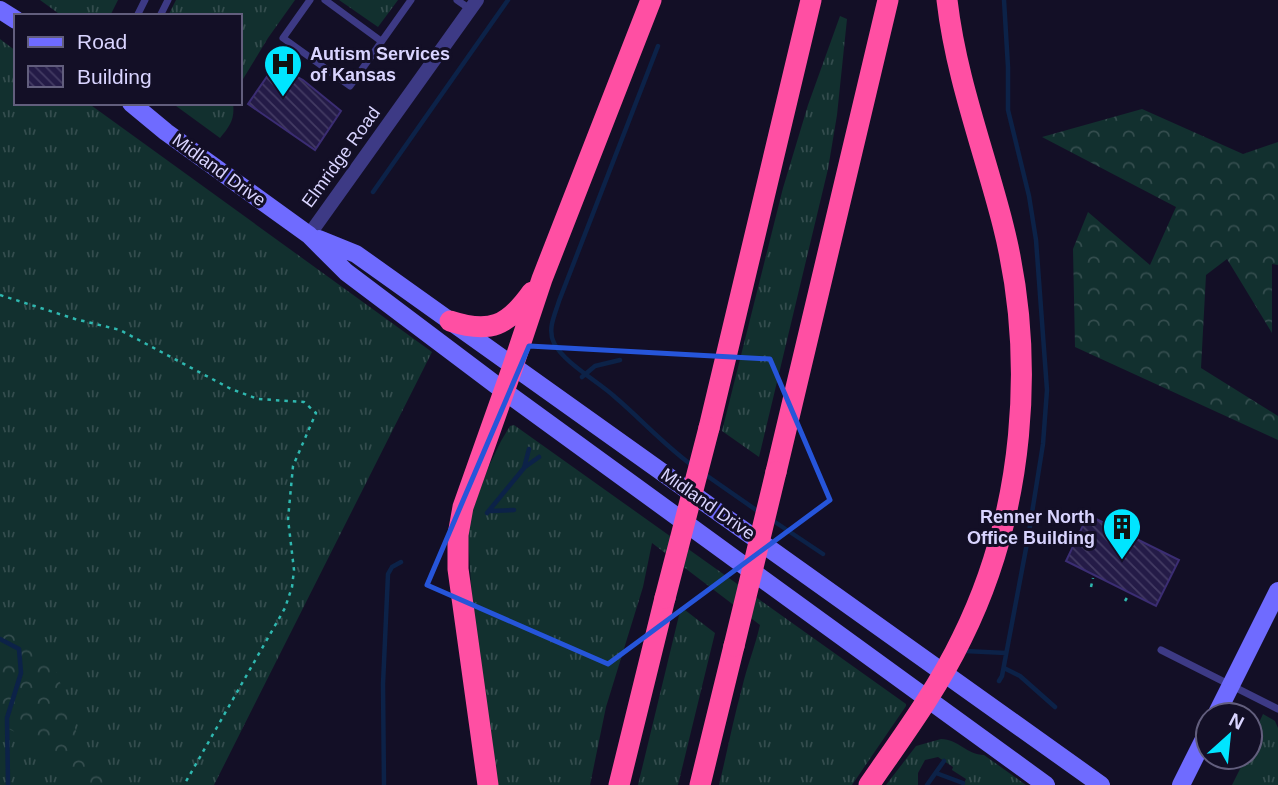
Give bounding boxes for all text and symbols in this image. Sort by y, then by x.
legend [14,14,242,105]
text: Road [77,30,127,53]
hospital icon: Autism Services of Kansas [262,43,304,98]
place label: Autism Services of Kansas [310,44,450,85]
text: Building [77,65,152,88]
street label: Elmridge Road [298,103,384,211]
street label: Midland Drive [169,130,269,210]
street label: Midland Drive [657,464,759,544]
building icon: Renner North Office Building [1101,506,1143,561]
place label: Renner North Office Building [967,507,1095,548]
north arrow [1194,701,1264,771]
text: N [1226,709,1247,734]

